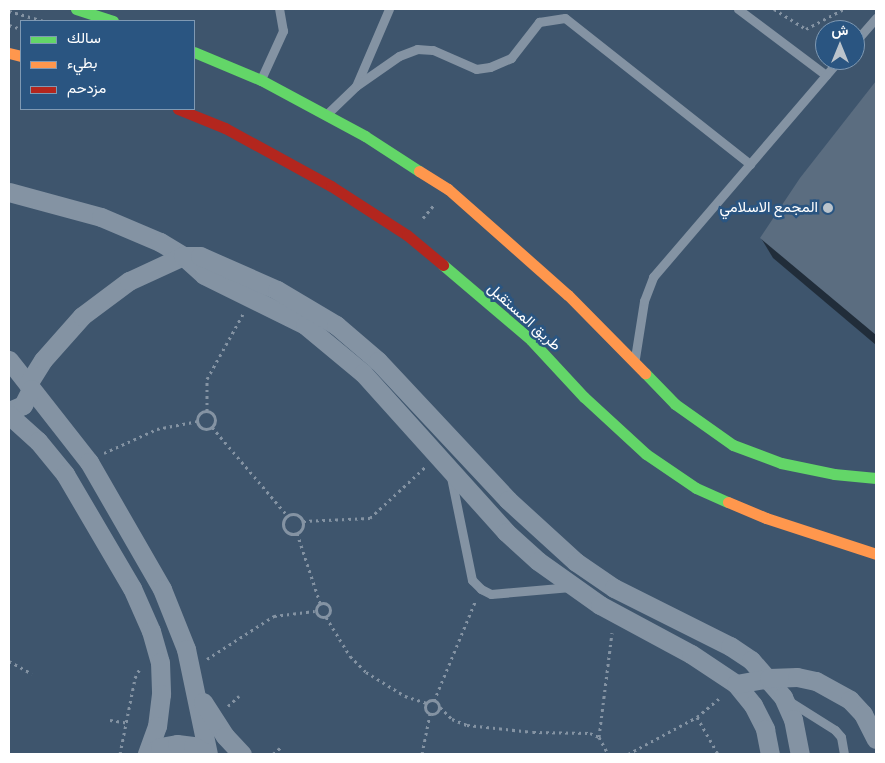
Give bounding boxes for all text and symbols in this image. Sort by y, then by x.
legend [20,20,195,110]
north arrow [815,20,865,70]
text: ش [832,22,848,39]
text: سالك [67,29,101,47]
text: بطيء [67,54,97,72]
text: مزدحم [67,79,106,97]
place label: المجمع الاسلامي [720,199,818,217]
marker: المجمع الاسلامي [822,202,834,214]
street label: طريق المستقبل [484,279,564,355]

